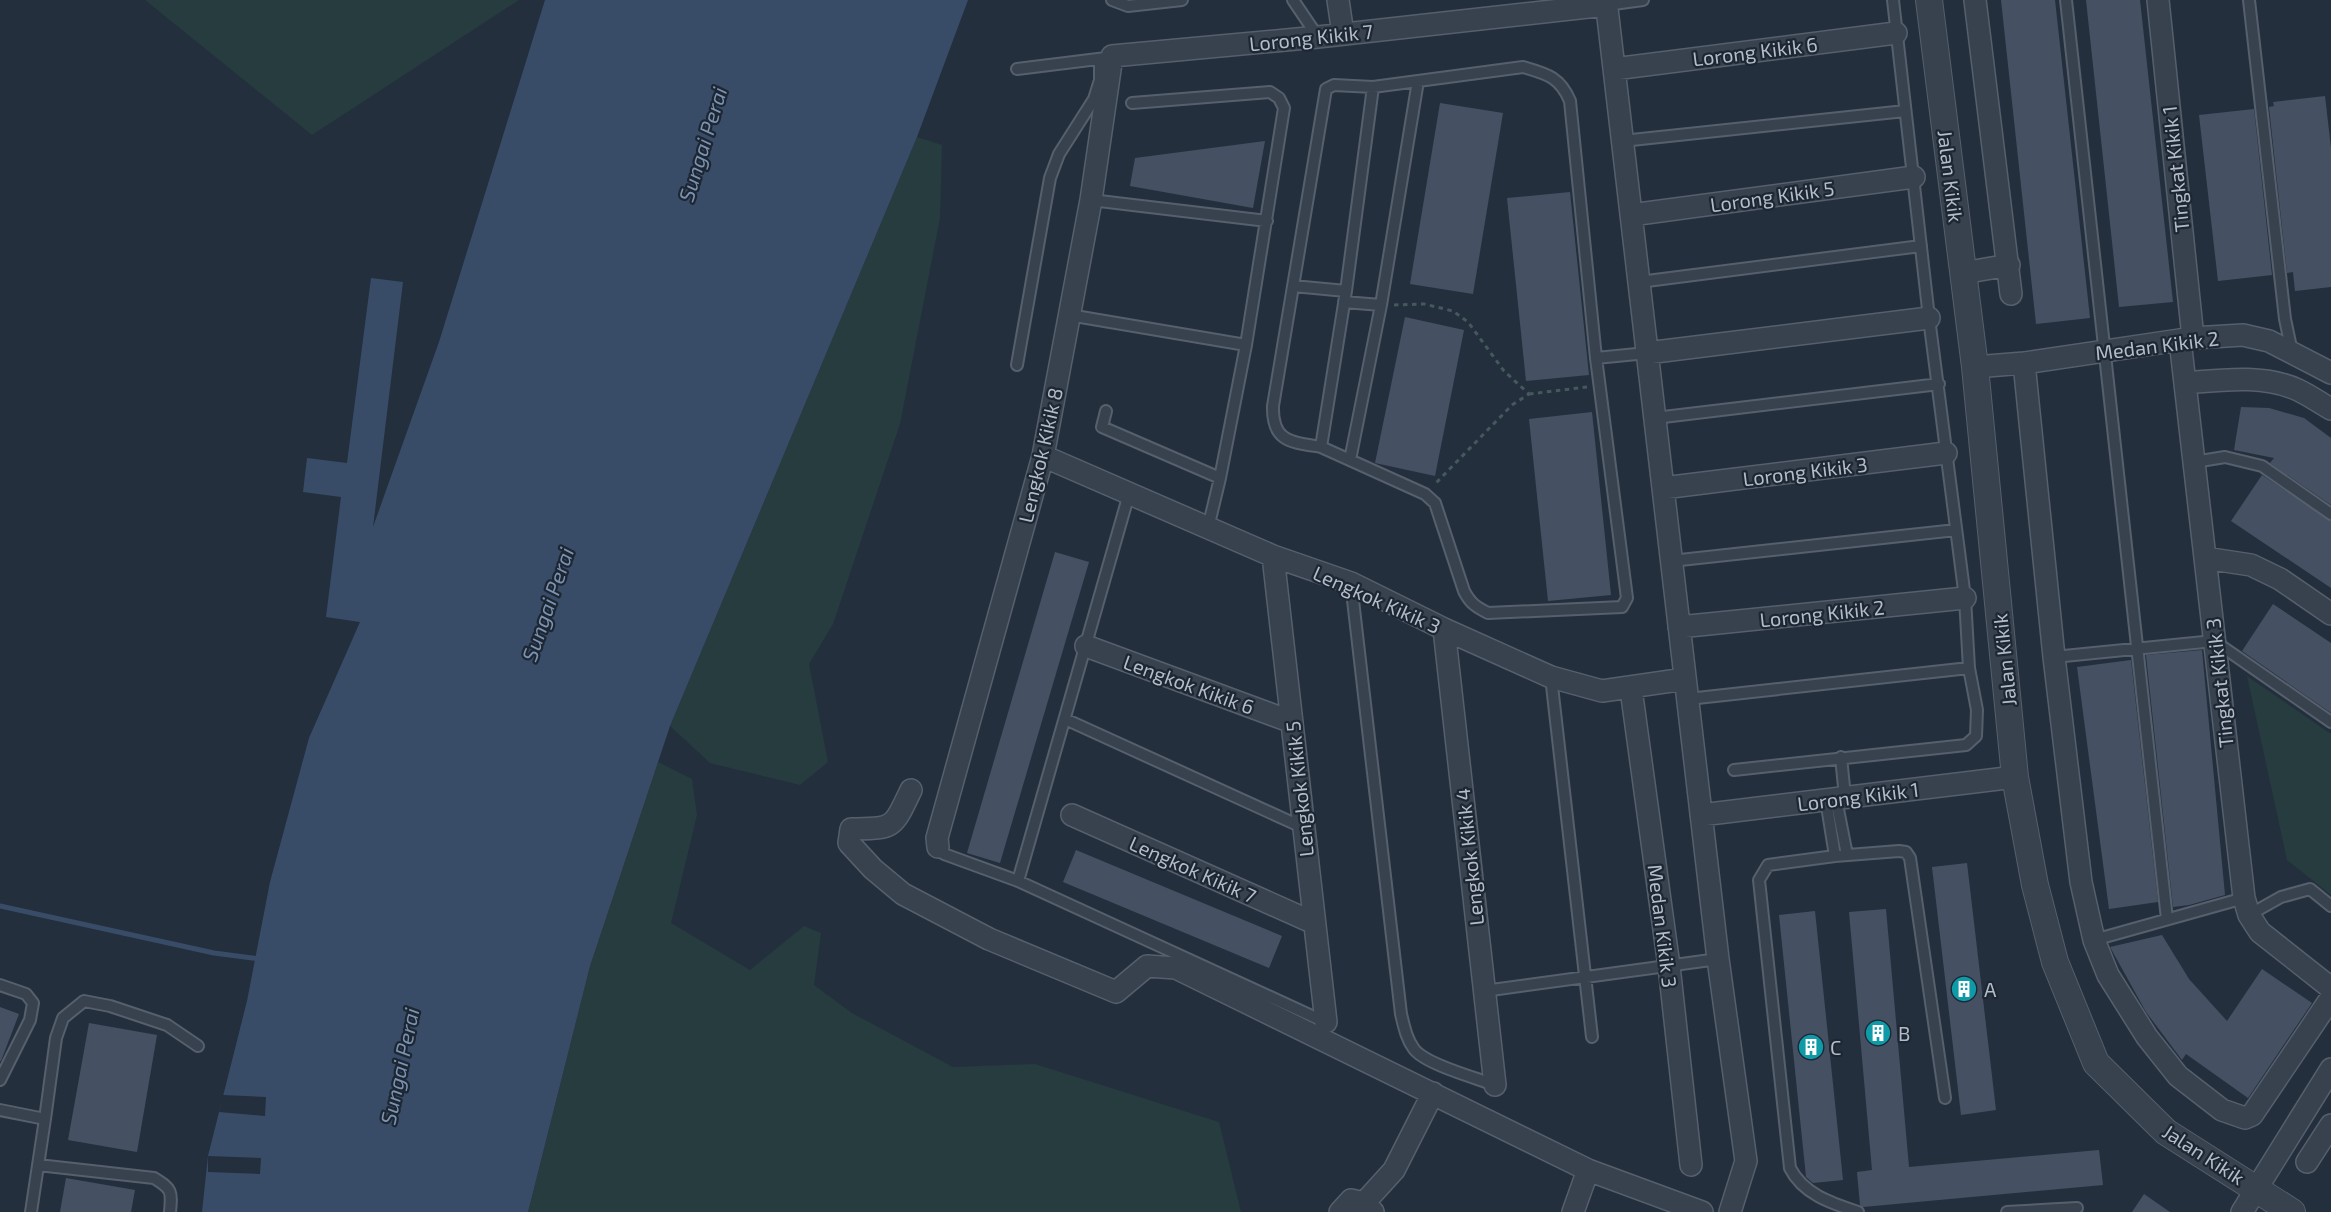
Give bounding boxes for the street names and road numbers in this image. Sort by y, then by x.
street label: Lorong Kikik 7 [1248,19,1374,55]
street label: Lorong Kikik 6 [1691,31,1819,71]
street label: Tingkat Kikik 1 [2156,105,2194,233]
street label: Jalan Kikik [1933,128,1969,224]
street label: Lorong Kikik 5 [1708,175,1836,217]
street label: Medan Kikik 2 [2094,326,2220,364]
street label: Lengkok Kikik 8 [1013,385,1067,525]
street label: Lorong Kikik 3 [1741,451,1869,491]
street label: Lengkok Kikik 3 [1310,560,1444,638]
street label: Lorong Kikik 2 [1758,595,1886,631]
street label: Jalan Kikik [1987,613,2021,707]
street label: Tingkat Kikik 3 [2200,617,2238,749]
street label: Lengkok Kikik 6 [1120,649,1258,719]
street label: Lengkok Kikik 5 [1280,720,1318,858]
street label: Lorong Kikik 1 [1796,777,1920,815]
street label: Lengkok Kikik 4 [1450,787,1488,927]
street label: Lengkok Kikik 7 [1126,830,1260,908]
street label: Medan Kikik 3 [1644,863,1682,989]
street label: Jalan Kikik [2159,1119,2249,1189]

